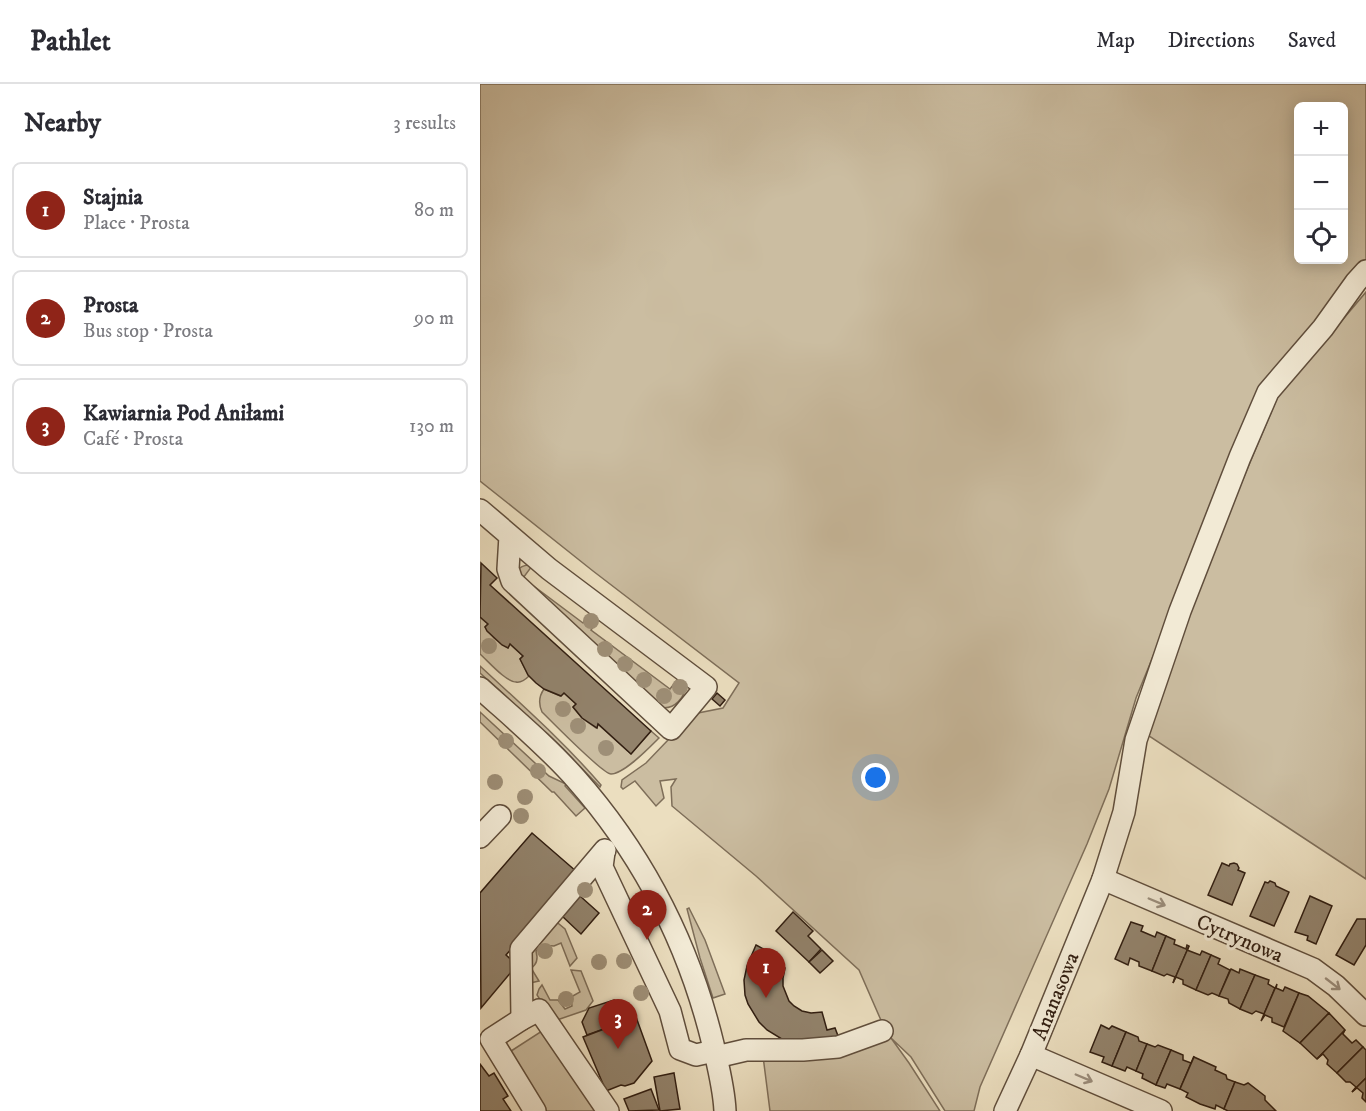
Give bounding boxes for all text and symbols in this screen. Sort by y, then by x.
text: Pathlet [30,24,111,59]
text: Map [1096,28,1135,54]
text: Directions [1168,28,1255,54]
text: Saved [1288,28,1336,54]
map controls [1294,102,1348,264]
button: + [1294,102,1348,156]
text: Nearby [24,107,101,140]
text: 3 results [393,111,456,136]
button: − [1294,156,1348,210]
text: Stajnia [83,184,143,211]
text: 1 [42,198,49,223]
text: 80 m [414,198,454,223]
button: locate [1294,210,1348,264]
text: Place · Prosta [83,211,190,236]
text: Prosta [83,292,138,319]
text: 2 [41,306,50,331]
text: 90 m [414,306,454,331]
text: Bus stop · Prosta [83,319,213,344]
text: Kawiarnia Pod Aniłami [83,400,284,427]
text: 3 [42,414,49,439]
text: 130 m [409,414,454,439]
text: Café · Prosta [83,427,183,452]
your location [861,763,890,792]
pin: 2 [628,890,666,940]
one-way arrow [1148,898,1166,909]
street label: Cytrynowa [1192,909,1287,969]
pin: 1 [746,948,786,998]
street label: Ananasowa [1027,948,1085,1044]
one-way arrow [1325,978,1341,991]
pin: 3 [598,1000,638,1049]
one-way arrow [1075,1073,1093,1084]

